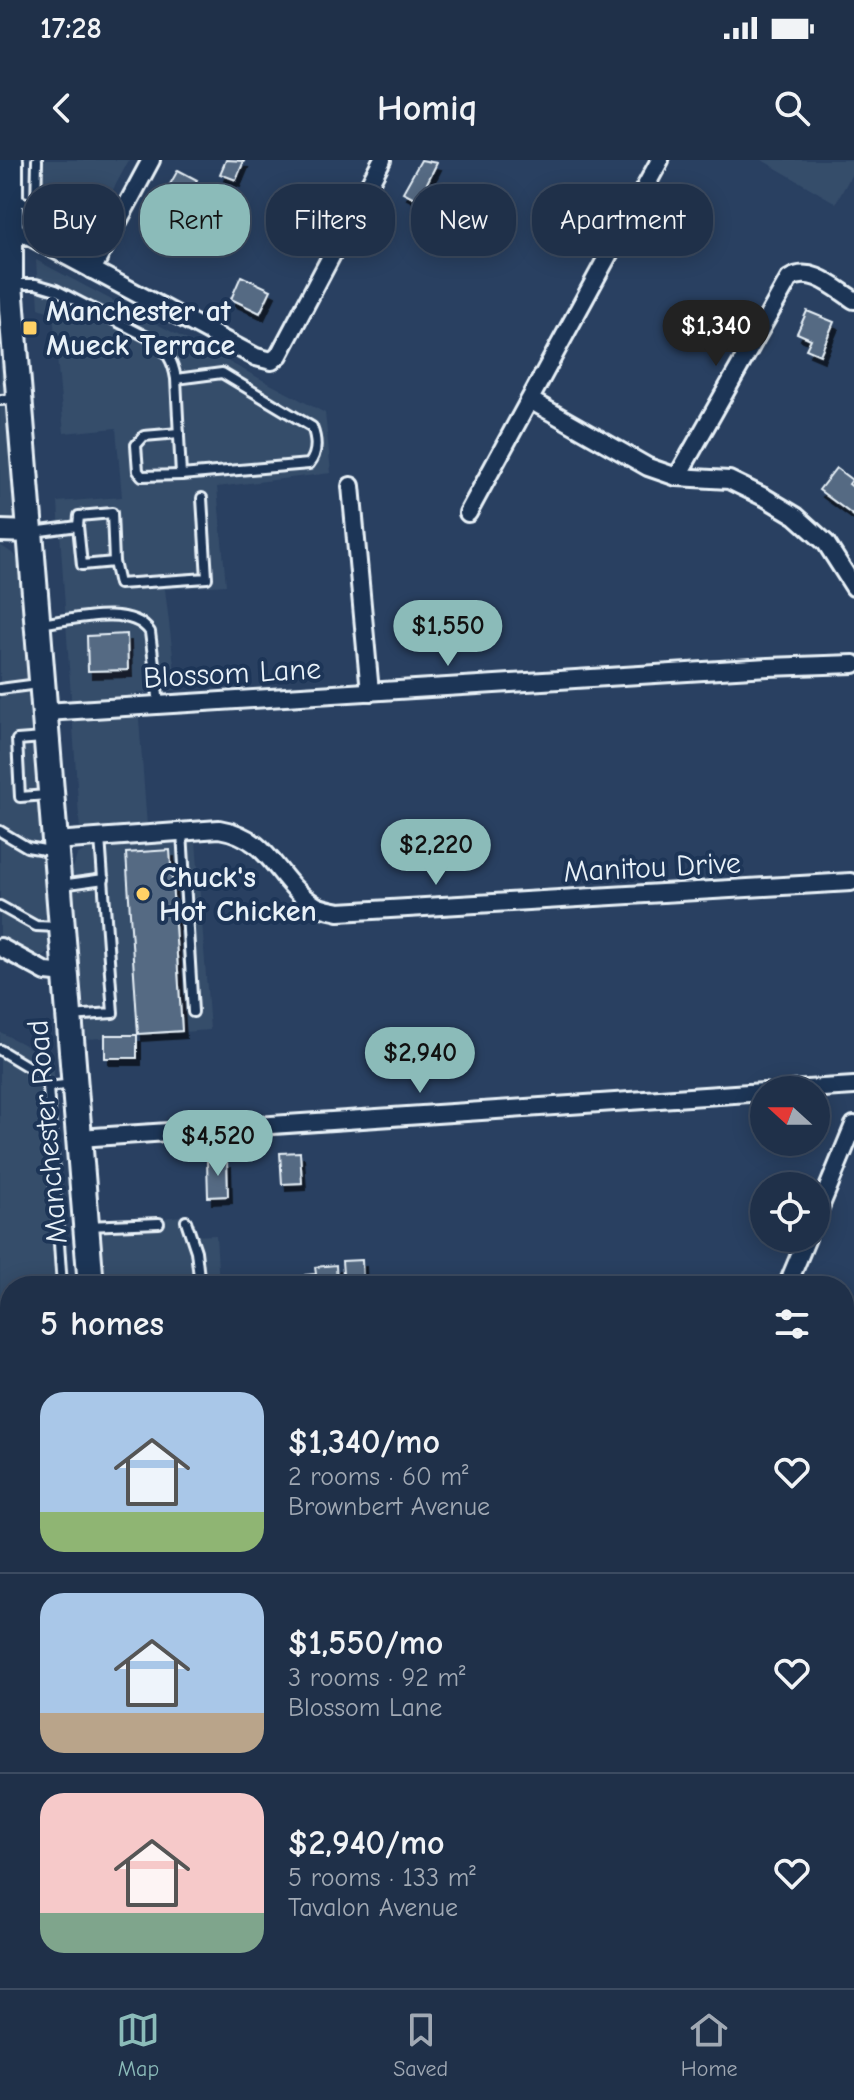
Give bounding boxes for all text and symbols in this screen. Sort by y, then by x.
text: 17:28 [40,11,102,46]
icon: back [40,86,84,130]
icon: search [770,86,814,130]
text: Homiq [377,88,477,129]
chip: Buy [24,184,124,256]
chip: Rent [140,184,250,256]
chip: Filters [266,184,395,256]
chip: New [411,184,516,256]
chip: Apartment [532,184,713,256]
place label: Manchester at Mueck Terrace [46,294,235,363]
pin: $1,340 [651,300,781,368]
text: $1,340 [681,311,751,341]
marker: Manchester at Mueck Terrace [21,319,39,337]
pin: $1,550 [383,600,513,668]
text: $1,550 [411,611,485,641]
street label: Blossom Lane [142,651,322,696]
pin: $2,220 [371,819,501,887]
text: $2,220 [399,830,473,860]
street label: Manitou Drive [562,845,742,890]
place label: Chuck's Hot Chicken [159,860,317,929]
marker: Chuck's Hot Chicken [134,885,152,903]
street label: Manchester Road [20,1019,75,1245]
pin: $2,940 [355,1027,485,1095]
text: $2,940 [383,1038,457,1068]
north arrow [750,1076,830,1156]
map controls [750,1076,830,1252]
pin: $4,520 [153,1110,283,1178]
text: $4,520 [181,1121,255,1151]
button: locate [750,1172,830,1252]
icon: filters [770,1302,814,1346]
text: 5 homes [40,1304,164,1344]
text: $1,340/mo [288,1422,440,1462]
icon: home [104,1424,200,1520]
icon: heart [770,1450,814,1494]
text: 2 rooms · 60 m² [288,1462,469,1492]
text: Brownbert Avenue [288,1492,490,1522]
text: $1,550/mo [288,1623,443,1663]
icon: home [104,1625,200,1721]
icon: heart [770,1651,814,1695]
text: 3 rooms · 92 m² [288,1663,466,1693]
text: Blossom Lane [288,1693,442,1723]
text: $2,940/mo [288,1823,445,1863]
icon: home [104,1825,200,1921]
icon: heart [770,1851,814,1895]
text: 5 rooms · 133 m² [288,1863,476,1893]
text: Tavalon Avenue [288,1893,458,1923]
tab: Map [116,2008,160,2082]
tab: Saved [393,2008,448,2082]
tab: Home [681,2008,738,2082]

